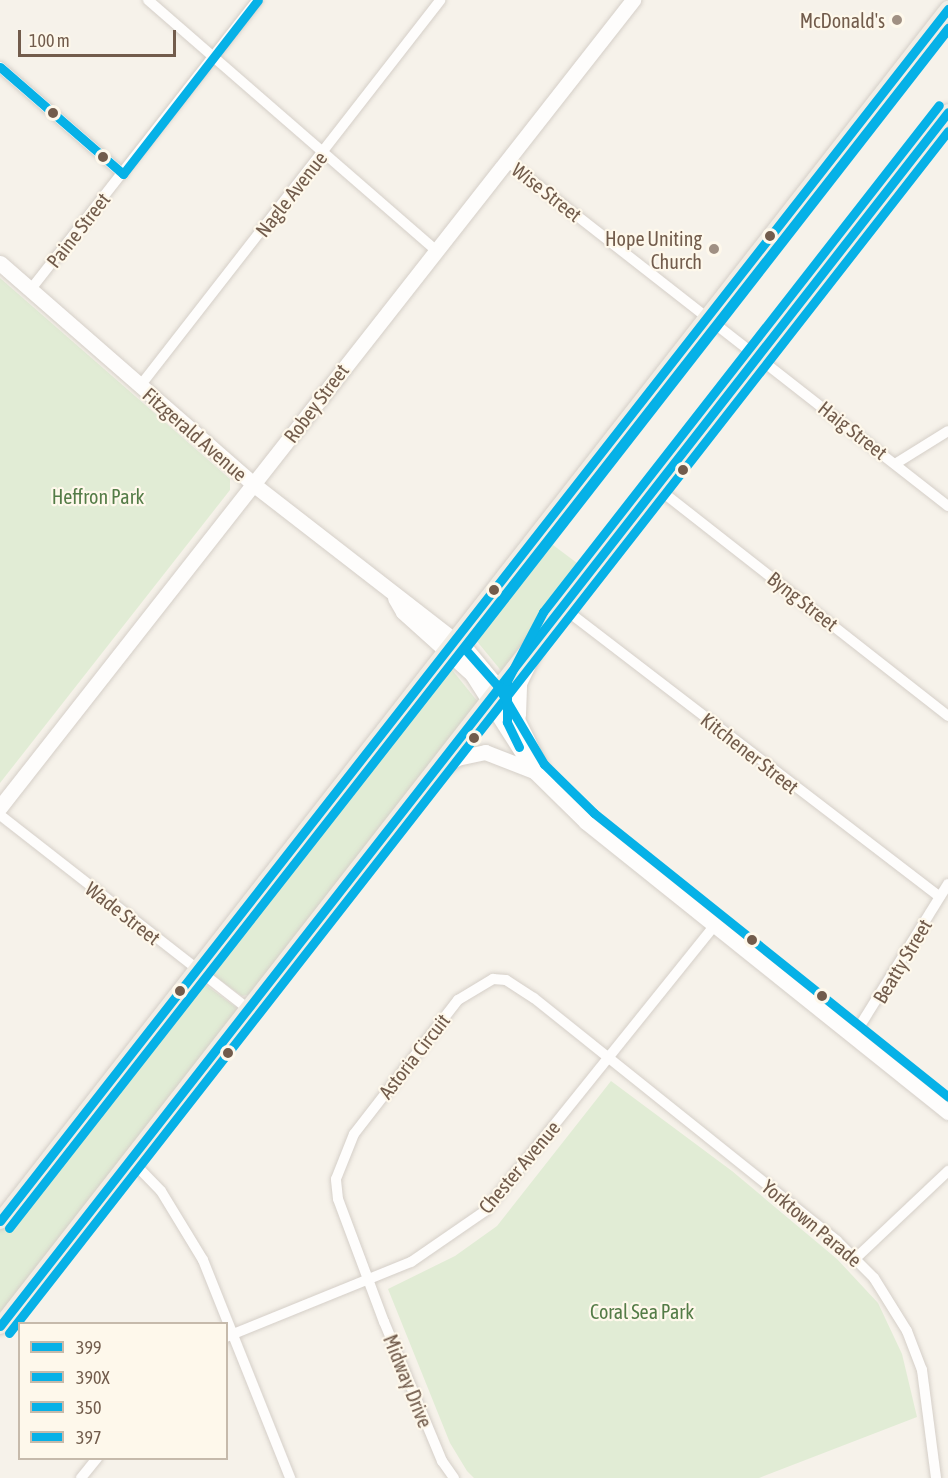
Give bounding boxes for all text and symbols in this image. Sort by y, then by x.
place label: McDonald's [800,8,885,32]
marker: McDonald's [890,13,904,27]
scale bar [21,18,178,56]
text: 100 m [29,30,70,51]
unlabelled marker [47,107,59,119]
street label: Nagle Avenue [250,146,332,242]
unlabelled marker [97,151,109,163]
street label: Wise Street [507,157,587,227]
street label: Paine Street [41,188,115,272]
place label: Hope Uniting Church [605,226,702,273]
unlabelled marker [764,230,776,242]
marker: Hope Uniting Church [707,242,721,256]
street label: Robey Street [279,359,353,447]
street label: Fitzgerald Avenue [138,382,252,486]
street label: Haig Street [814,396,892,464]
unlabelled marker [677,464,689,476]
park label: Heffron Park [52,484,144,508]
street label: Byng Street [763,566,843,636]
unlabelled marker [488,584,500,596]
street label: Kitchener Street [696,707,804,799]
unlabelled marker [468,732,480,744]
street label: Wade Street [81,876,165,950]
street label: Beatty Street [867,914,937,1008]
unlabelled marker [746,934,758,946]
unlabelled marker [174,985,186,997]
unlabelled marker [816,990,828,1002]
street label: Astoria Circuit [373,1009,455,1103]
unlabelled marker [222,1047,234,1059]
street label: Chester Avenue [473,1116,565,1218]
street label: Yorktown Parade [757,1174,867,1272]
park label: Coral Sea Park [590,1299,694,1323]
legend [18,1322,228,1460]
street label: Midway Drive [378,1331,438,1431]
text: 399 [76,1337,101,1358]
text: 390X [76,1367,109,1388]
text: 350 [76,1397,101,1418]
text: 397 [76,1427,101,1448]

